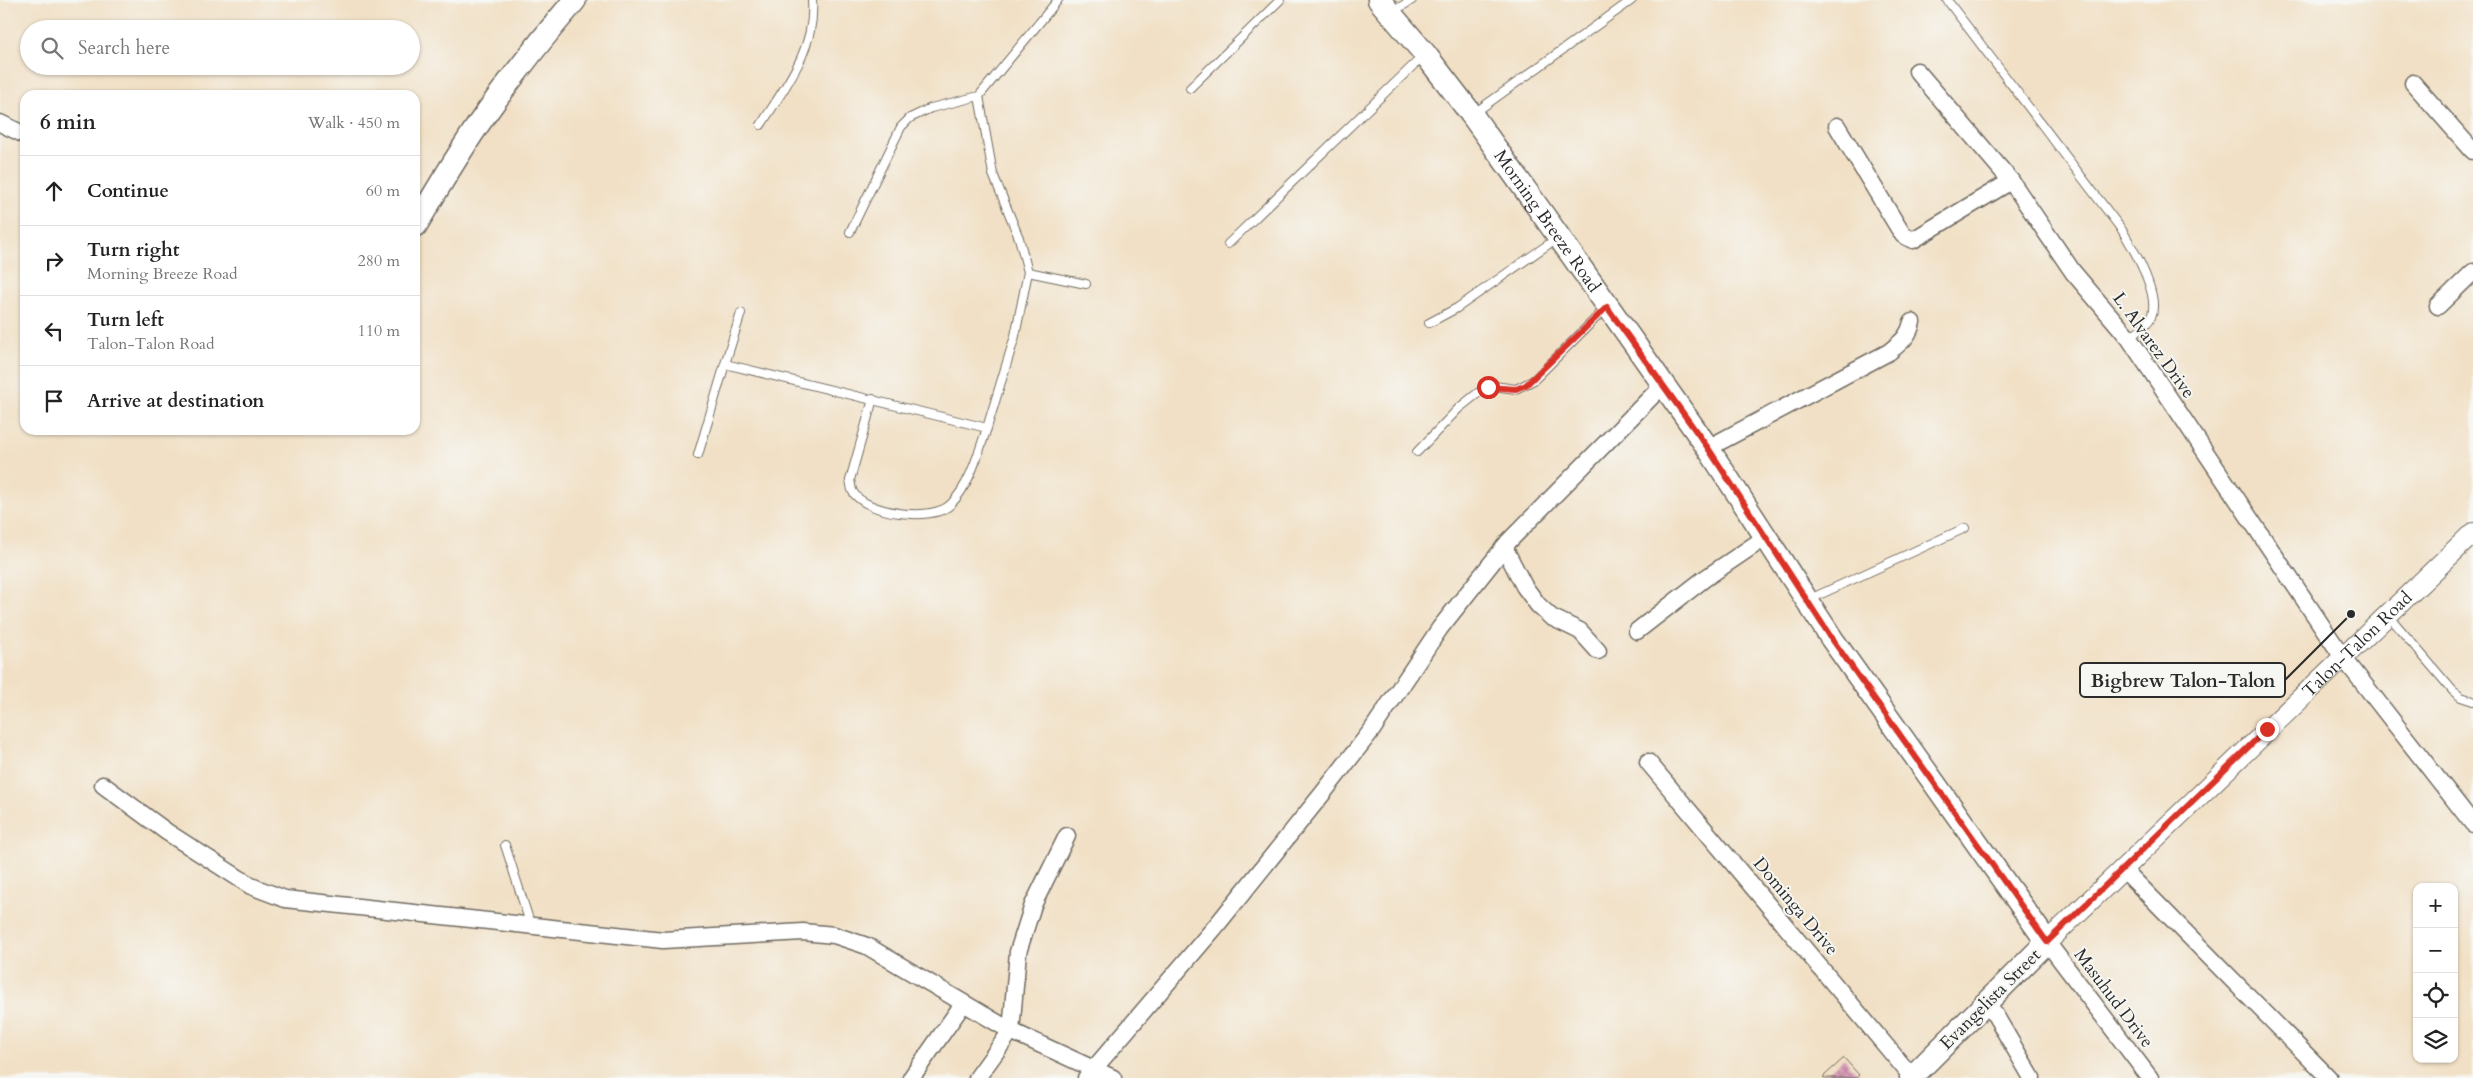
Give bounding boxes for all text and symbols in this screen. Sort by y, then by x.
search box [20,20,420,75]
icon: search [38,34,66,62]
text: Search here [78,35,170,61]
text: 6 min [40,108,96,137]
text: Walk · 450 m [308,112,400,134]
street label: Morning Breeze Road [1488,145,1607,298]
icon: ahead [40,177,68,205]
text: Continue [87,178,169,204]
text: 60 m [366,180,400,202]
text: Turn right [87,237,179,263]
icon: right [40,247,68,275]
text: 280 m [358,250,400,272]
text: Morning Breeze Road [87,263,238,285]
street label: L. Alvarez Drive [2107,287,2201,403]
text: Turn left [87,307,164,333]
icon: left [40,317,68,345]
text: 110 m [358,320,400,342]
text: Talon-Talon Road [87,333,215,355]
route start [1477,376,1500,399]
icon: arrive [40,387,68,415]
text: Arrive at destination [87,388,264,414]
street label: Talon-Talon Road [2297,586,2418,703]
callout: Bigbrew Talon-Talon [2080,663,2285,697]
text: Bigbrew Talon-Talon [2091,668,2276,694]
route end [2256,718,2279,741]
street label: Dominga Drive [1747,852,1844,961]
map controls [2413,883,2458,1063]
button: + [2413,883,2458,928]
button: − [2413,928,2458,973]
street label: Evangelista Street [1934,943,2047,1055]
street label: Masuhud Drive [2068,944,2159,1053]
button: locate [2413,973,2458,1018]
button: layers [2413,1018,2458,1063]

